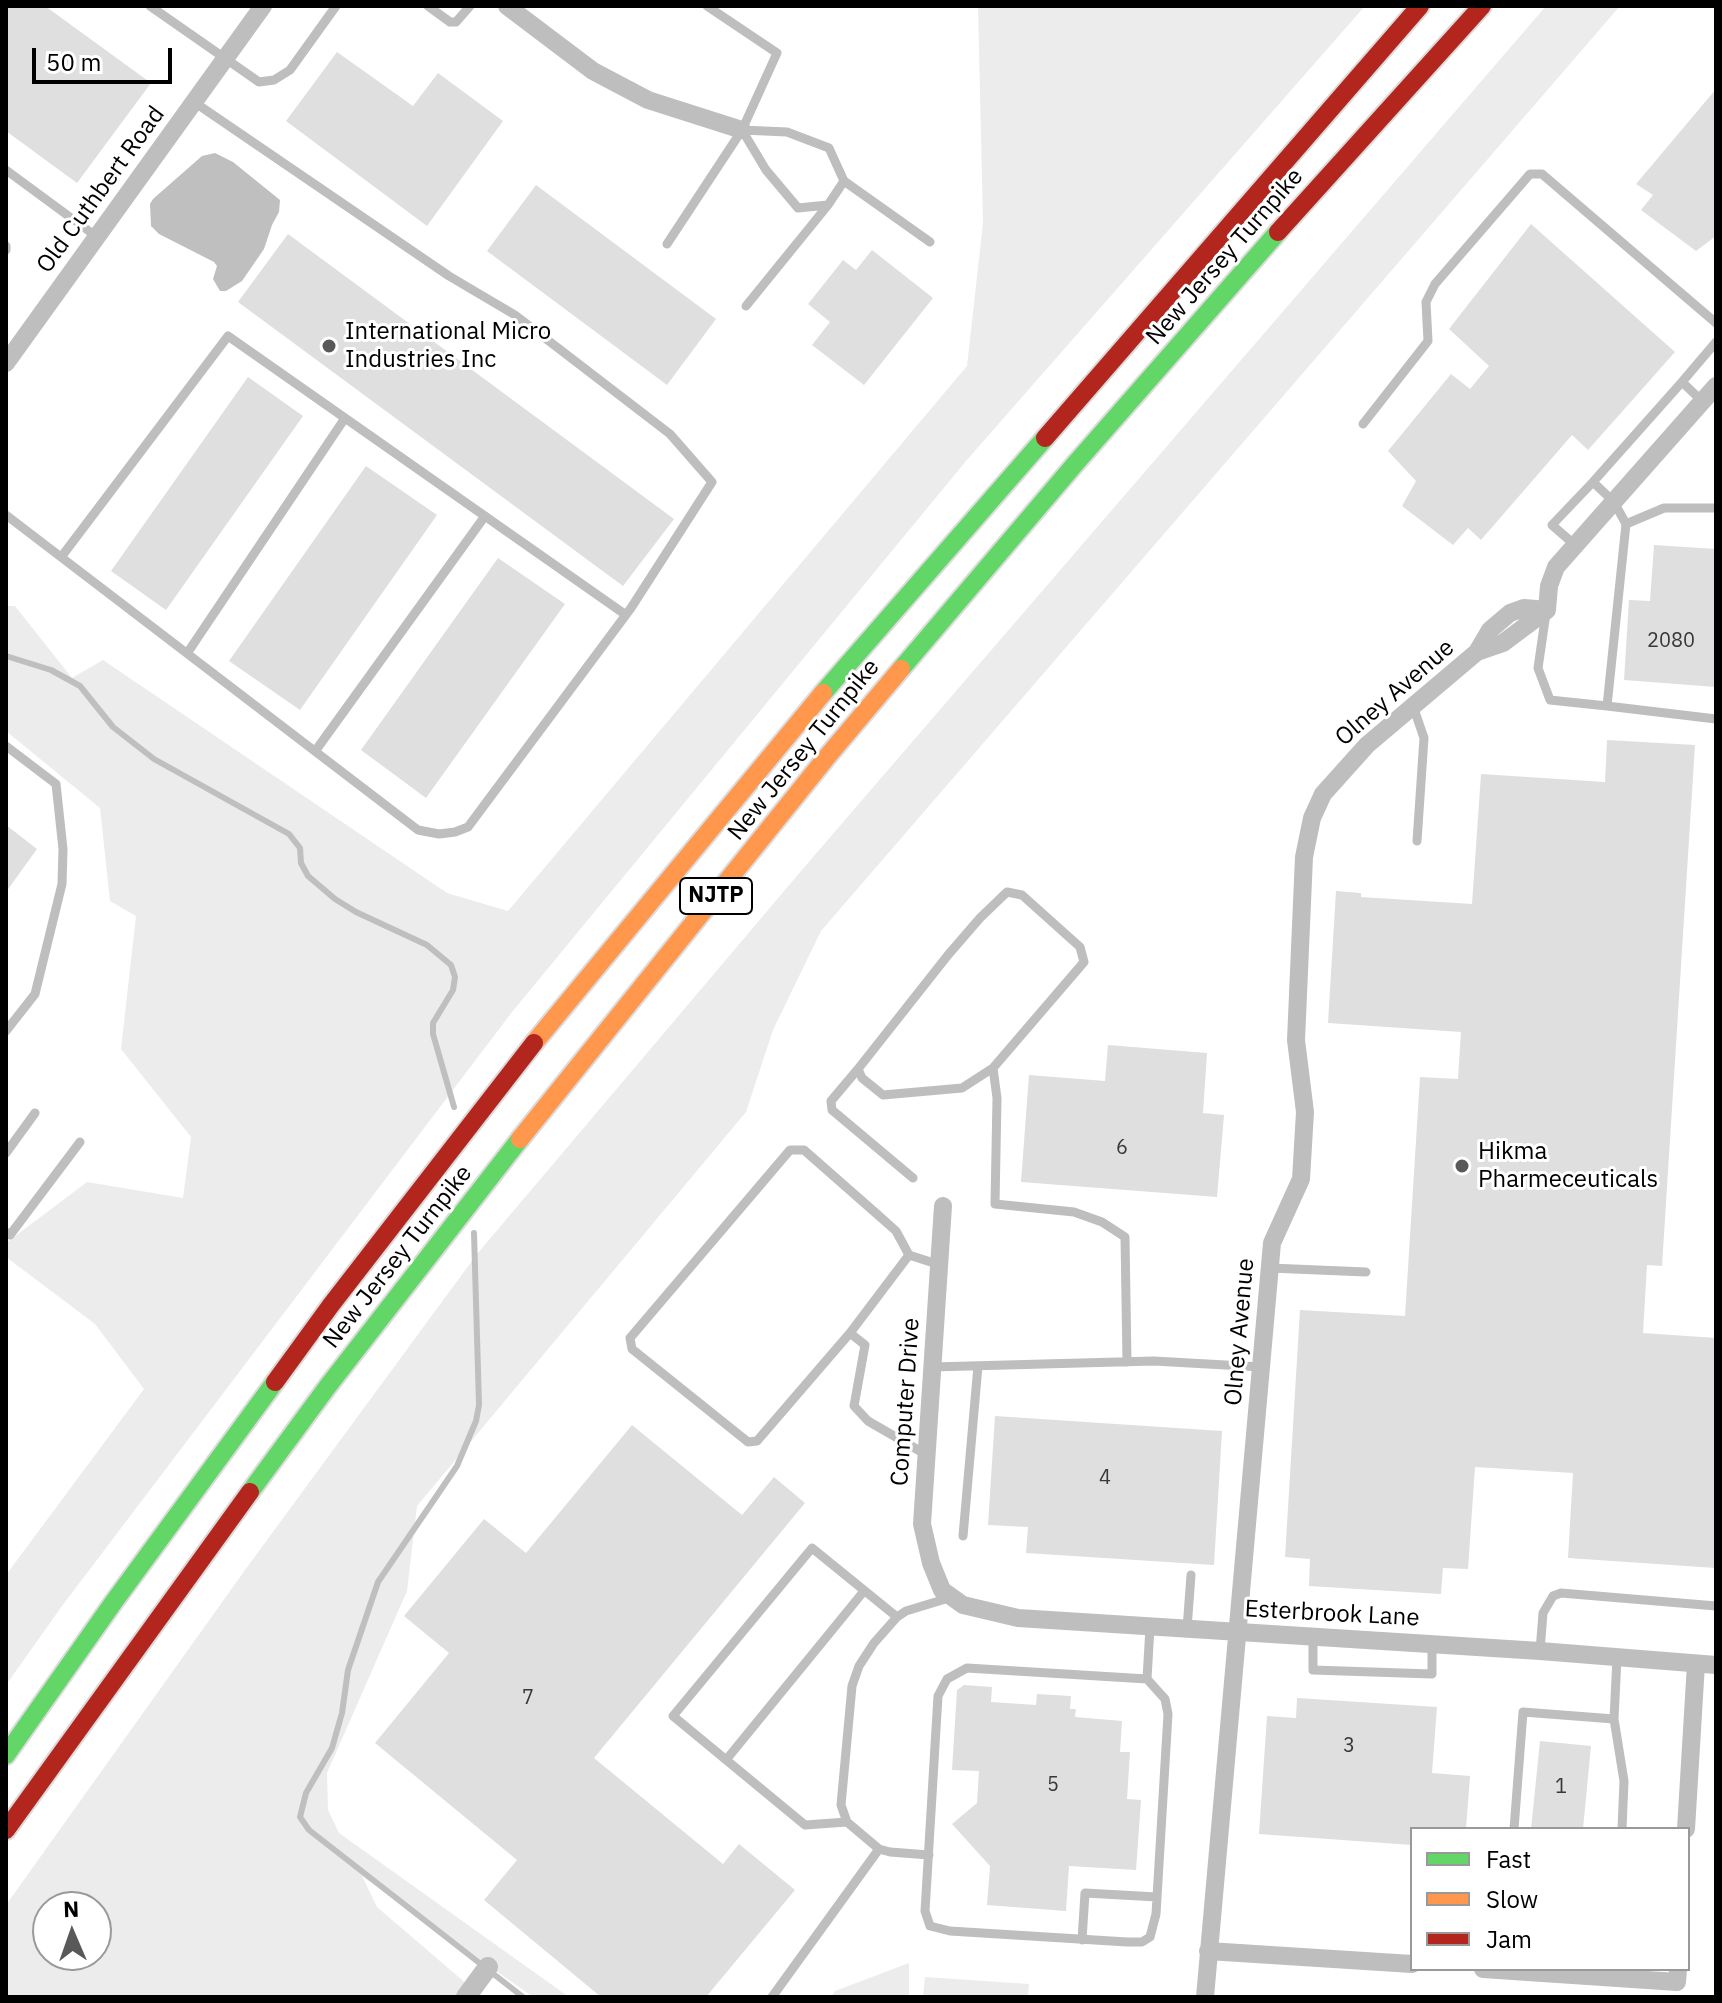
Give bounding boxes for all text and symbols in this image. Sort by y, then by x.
scale bar [36,32,176,82]
text: 50 m [46,46,101,78]
street label: Old Cuthbert Road [31,101,171,279]
street label: New Jersey Turnpike [1140,163,1310,351]
place label: International Micro Industries Inc [345,318,551,374]
marker: International Micro Industries Inc [320,337,338,355]
house number: 2080 [1647,629,1695,653]
street label: Olney Avenue [1330,634,1460,752]
street label: New Jersey Turnpike [722,654,886,846]
road number: NJTP [680,878,752,914]
house number: 6 [1116,1136,1128,1160]
place label: Hikma Pharmeceuticals [1478,1138,1658,1194]
marker: Hikma Pharmeceuticals [1453,1157,1471,1175]
street label: New Jersey Turnpike [317,1160,479,1354]
street label: Olney Avenue [1219,1257,1261,1407]
street label: Computer Drive [886,1317,926,1487]
house number: 4 [1099,1466,1111,1490]
street label: Esterbrook Lane [1244,1595,1420,1633]
house number: 7 [522,1686,534,1710]
house number: 3 [1343,1734,1355,1758]
house number: 5 [1047,1773,1059,1797]
house number: 1 [1555,1775,1567,1799]
legend [1410,1827,1690,1971]
text: Fast [1486,1843,1531,1875]
text: Slow [1486,1883,1538,1915]
north arrow [32,1891,112,1971]
text: N [63,1894,80,1923]
text: Jam [1486,1923,1532,1955]

